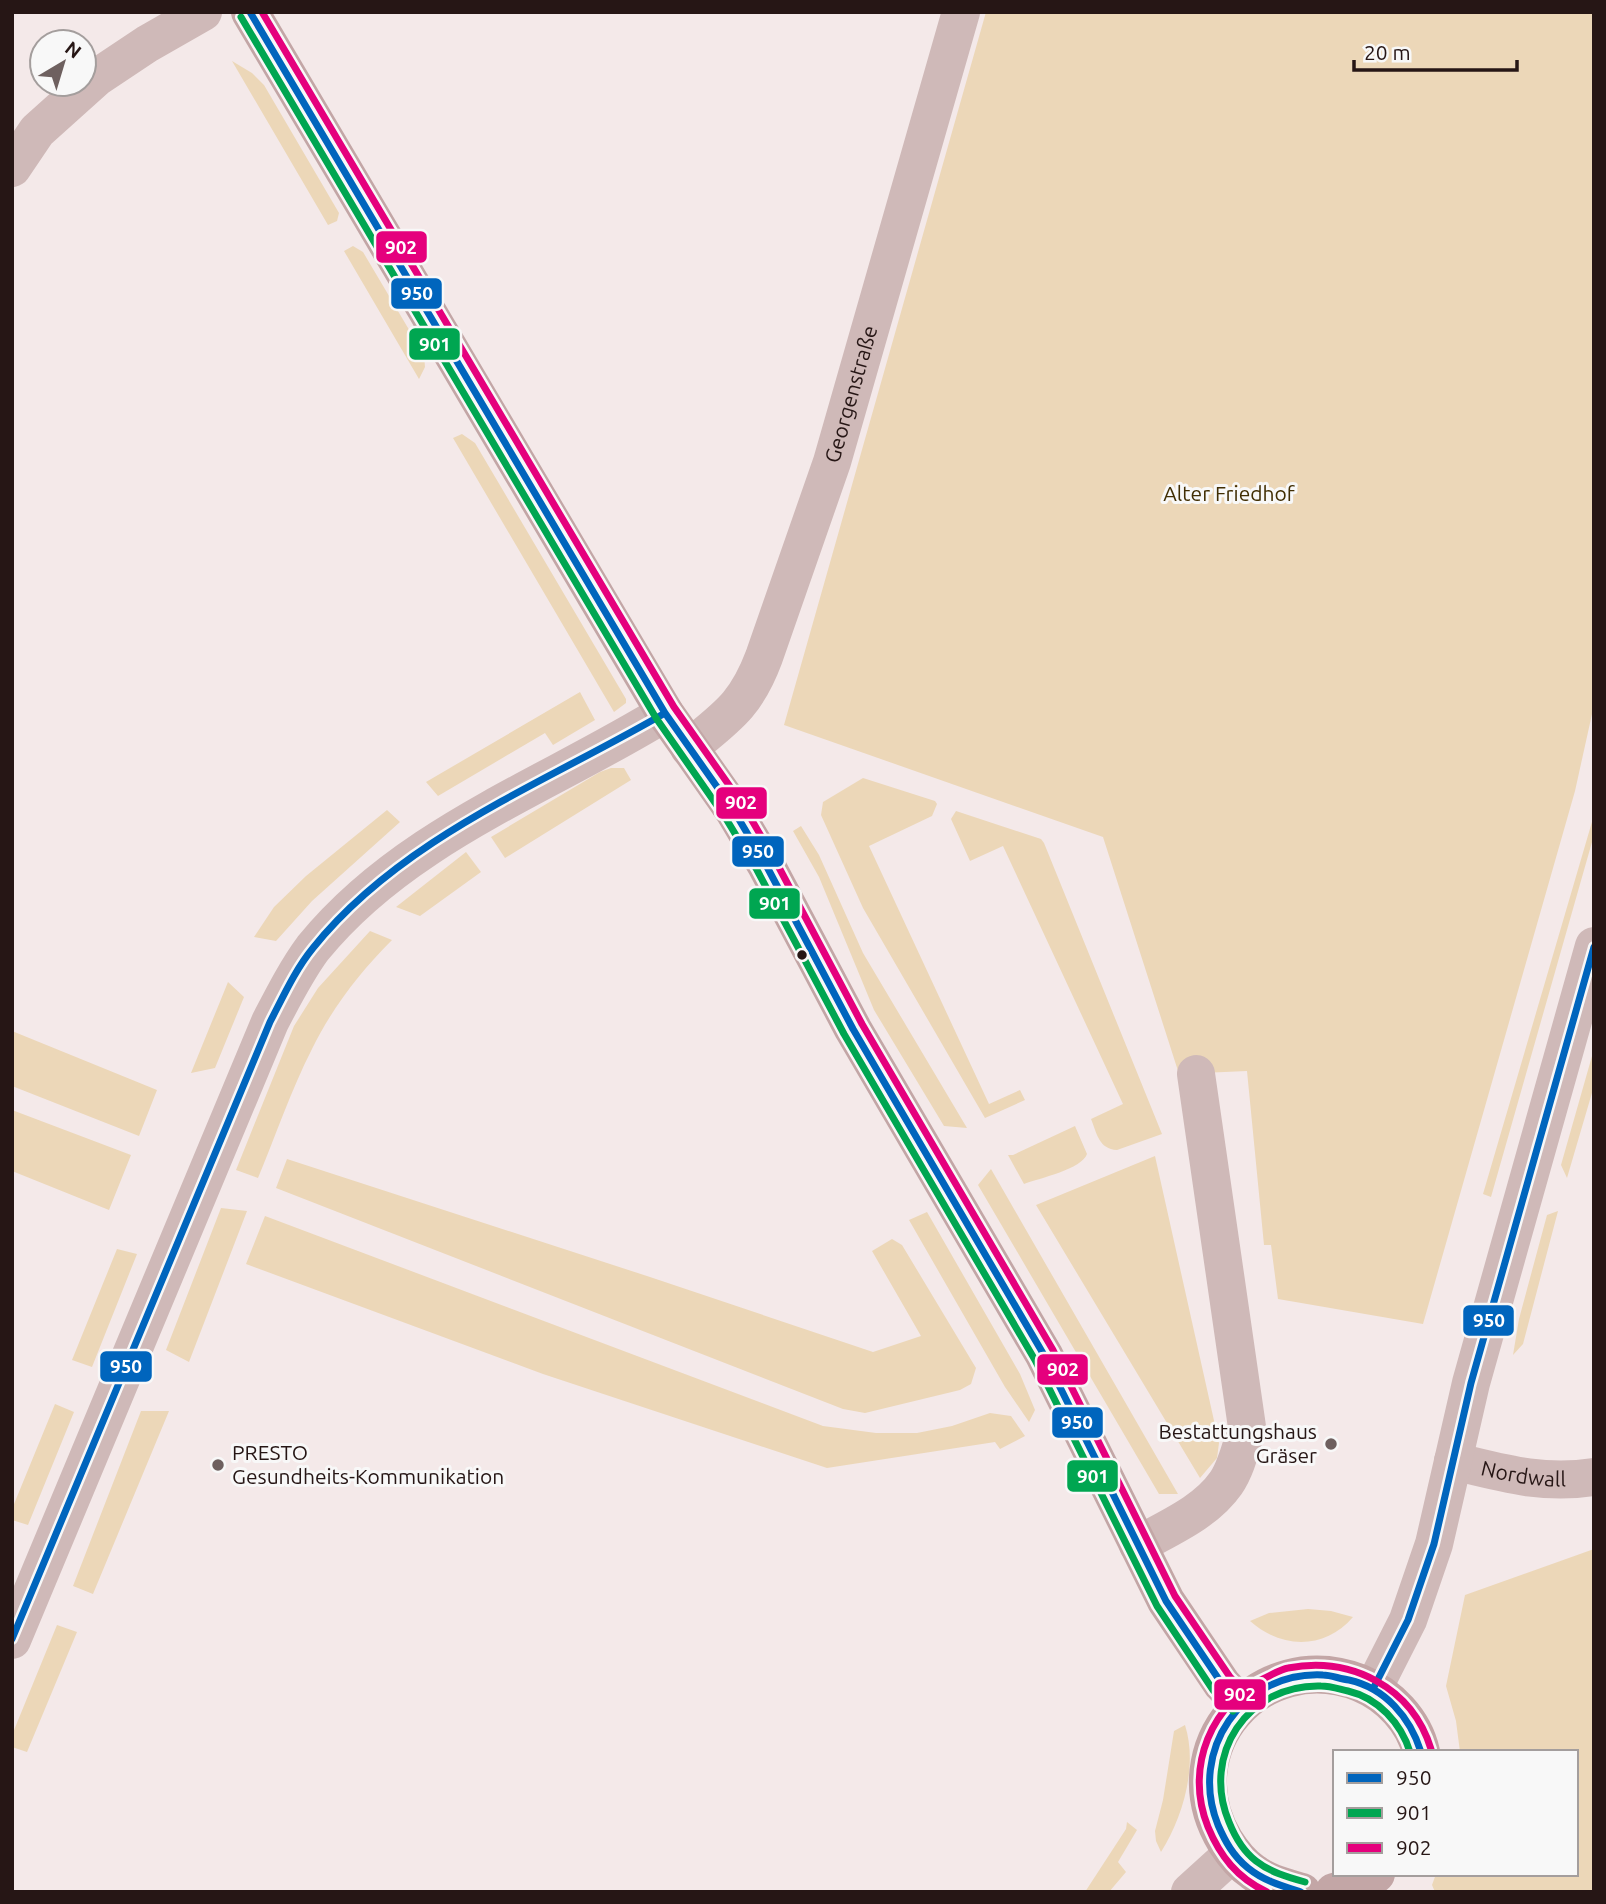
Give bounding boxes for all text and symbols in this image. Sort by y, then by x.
north arrow [28,28,98,98]
scale bar [1354,28,1517,72]
text: N [61,37,86,63]
text: 20 m [1364,40,1411,64]
line badge: 902 [375,230,428,264]
text: 902 [385,236,417,258]
line badge: 950 [390,277,443,310]
text: 950 [401,282,433,304]
street label: Georgenstraße [819,322,882,465]
line badge: 901 [408,327,461,361]
text: 901 [419,333,451,355]
park label: Alter Friedhof [1163,481,1296,505]
line badge: 902 [715,786,768,820]
text: 902 [725,791,757,813]
line badge: 950 [731,835,785,868]
text: 950 [742,840,774,862]
line badge: 901 [748,887,801,920]
text: 901 [759,892,791,914]
unlabelled marker [795,948,809,962]
line badge: 950 [1462,1304,1515,1337]
text: 950 [1473,1309,1505,1331]
line badge: 950 [99,1350,153,1383]
line badge: 902 [1036,1353,1089,1386]
text: 950 [110,1355,142,1377]
text: 902 [1047,1358,1079,1380]
line badge: 950 [1051,1406,1104,1439]
text: 950 [1061,1411,1093,1433]
place label: Bestattungshaus Gräser [1158,1419,1317,1467]
marker: Bestattungshaus Gräser [1323,1436,1339,1452]
place label: PRESTO Gesundheits-Kommunikation [232,1440,504,1488]
street label: Nordwall [1479,1455,1566,1491]
marker: PRESTO Gesundheits-Kommunikation [210,1457,226,1473]
line badge: 901 [1066,1459,1119,1493]
text: 901 [1077,1465,1109,1487]
line badge: 902 [1213,1678,1267,1711]
text: 902 [1224,1683,1256,1705]
legend [1333,1750,1578,1876]
text: 950 [1396,1765,1432,1789]
text: 901 [1396,1800,1432,1824]
text: 902 [1396,1835,1432,1859]

